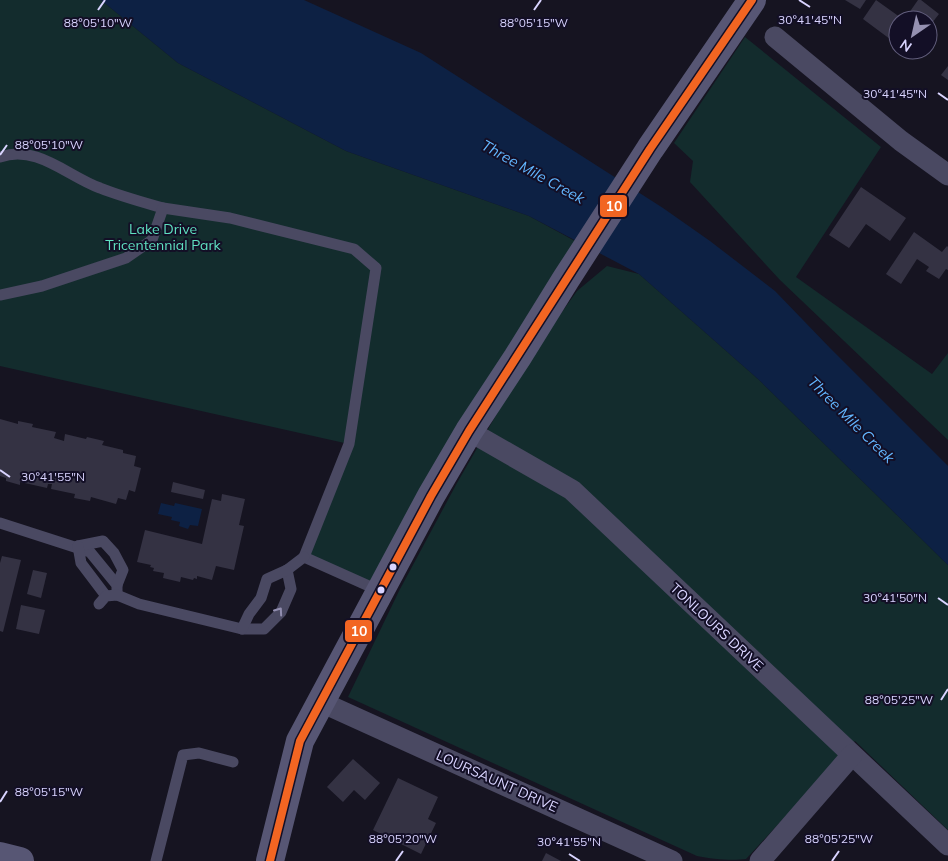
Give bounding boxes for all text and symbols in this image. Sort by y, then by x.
north arrow [888,10,938,60]
text: 30°41'45"N [778,12,842,27]
text: 88°05'10"W [64,15,132,30]
text: 88°05'15"W [500,15,568,30]
text: N [896,35,915,56]
text: 30°41'45"N [863,86,927,101]
water label: Three Mile Creek [478,135,589,208]
text: 88°05'10"W [15,137,83,152]
line badge: 10 [599,194,628,218]
text: 10 [606,197,622,215]
park label: Lake Drive Tricentennial Park [105,220,222,254]
water label: Three Mile Creek [804,372,900,468]
text: 30°41'55"N [21,469,85,484]
unlabelled marker [388,562,398,572]
street label: TONLOURS DRIVE [667,579,767,675]
unlabelled marker [376,585,386,595]
text: 30°41'50"N [863,590,927,605]
one-way arrow [273,608,282,617]
line badge: 10 [344,619,373,643]
text: 10 [351,622,367,640]
text: 88°05'25"W [865,692,933,707]
street label: LOURSAUNT DRIVE [433,746,561,816]
text: 88°05'15"W [15,784,83,799]
text: 88°05'20"W [369,831,437,846]
text: 88°05'25"W [805,831,873,846]
text: 30°41'55"N [537,834,601,849]

